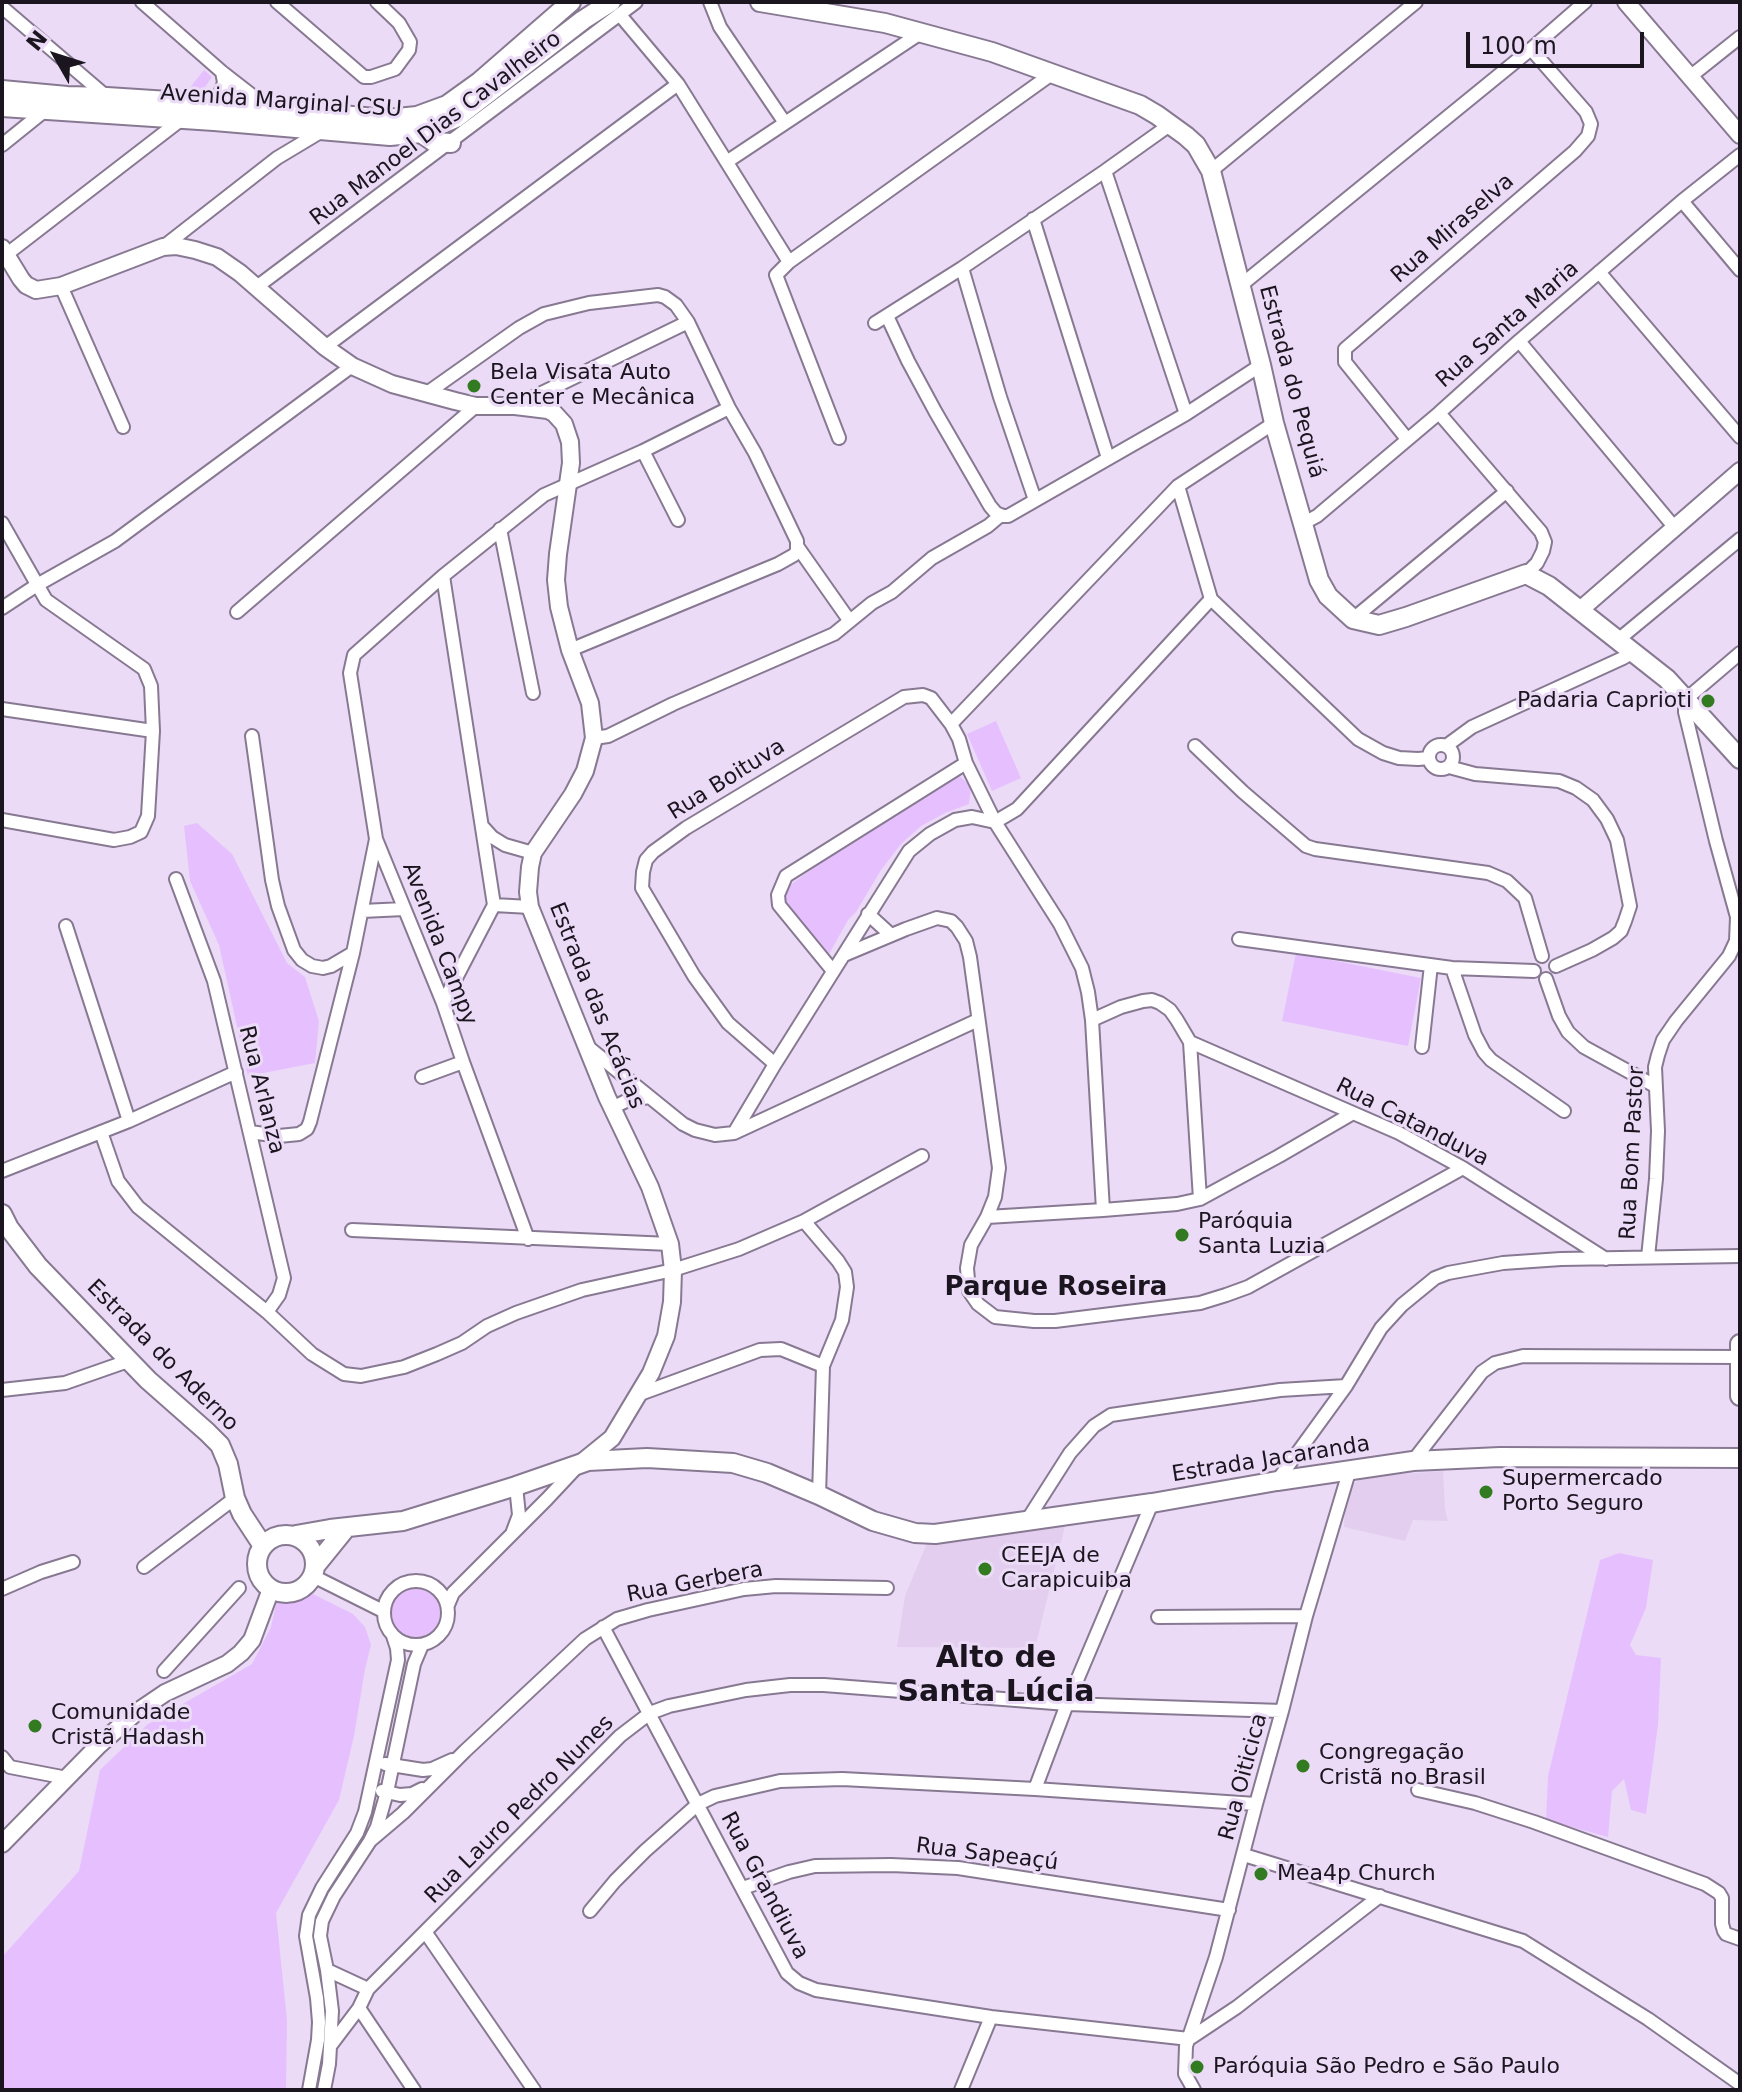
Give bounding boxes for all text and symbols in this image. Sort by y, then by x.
north arrow [16,16,96,96]
scale bar [1470,16,1648,66]
text: N [21,26,52,56]
street label: Rua Manoel Dias Cavalheiro [305,26,567,232]
text: 100 m [1480,32,1557,60]
street label: Avenida Marginal CSU [159,80,403,124]
street label: Rua Miraselva [1386,169,1520,289]
street label: Rua Santa Maria [1431,256,1585,394]
street label: Estrada do Pequiá [1253,283,1329,481]
place label: Bela Visata Auto Center e Mecânica [490,360,695,412]
marker: Bela Visata Auto Center e Mecânica [465,377,483,395]
place label: Padaria Caprioti [1517,688,1692,714]
marker: Padaria Caprioti [1699,692,1717,710]
street label: Rua Boituva [664,734,790,826]
street label: Avenida Campy [396,859,482,1029]
street label: Estrada das Acácias [543,899,649,1113]
street label: Rua Arlanza [232,1023,290,1157]
street label: Rua Bom Pastor [1615,1065,1651,1241]
street label: Rua Catanduva [1331,1073,1493,1173]
place label: Paróquia Santa Luzia [1198,1209,1325,1260]
marker: Paróquia Santa Luzia [1173,1226,1191,1244]
district label: Parque Roseira [945,1272,1167,1304]
street label: Estrada do Aderno [81,1275,243,1437]
street label: Estrada Jacaranda [1170,1431,1372,1489]
place label: Supermercado Porto Seguro [1502,1466,1663,1518]
marker: Supermercado Porto Seguro [1477,1483,1495,1501]
place label: CEEJA de Carapicuiba [1001,1543,1132,1594]
street label: Rua Gerbera [625,1557,765,1609]
marker: CEEJA de Carapicuiba [976,1560,994,1578]
district label: Alto de Santa Lúcia [897,1641,1095,1712]
place label: Comunidade Cristã Hadash [51,1700,205,1752]
street label: Rua Lauro Pedro Nunes [420,1710,620,1910]
street label: Rua Oiticica [1214,1710,1274,1844]
marker: Comunidade Cristã Hadash [26,1717,44,1735]
place label: Congregação Cristã no Brasil [1319,1740,1486,1792]
marker: Congregação Cristã no Brasil [1294,1757,1312,1775]
street label: Rua Grandiuva [714,1808,814,1964]
street label: Rua Sapeaçú [914,1833,1060,1877]
place label: Mea4p Church [1277,1861,1436,1887]
marker: Mea4p Church [1252,1865,1270,1883]
place label: Paróquia São Pedro e São Paulo [1213,2054,1560,2080]
marker: Paróquia São Pedro e São Paulo [1188,2058,1206,2076]

